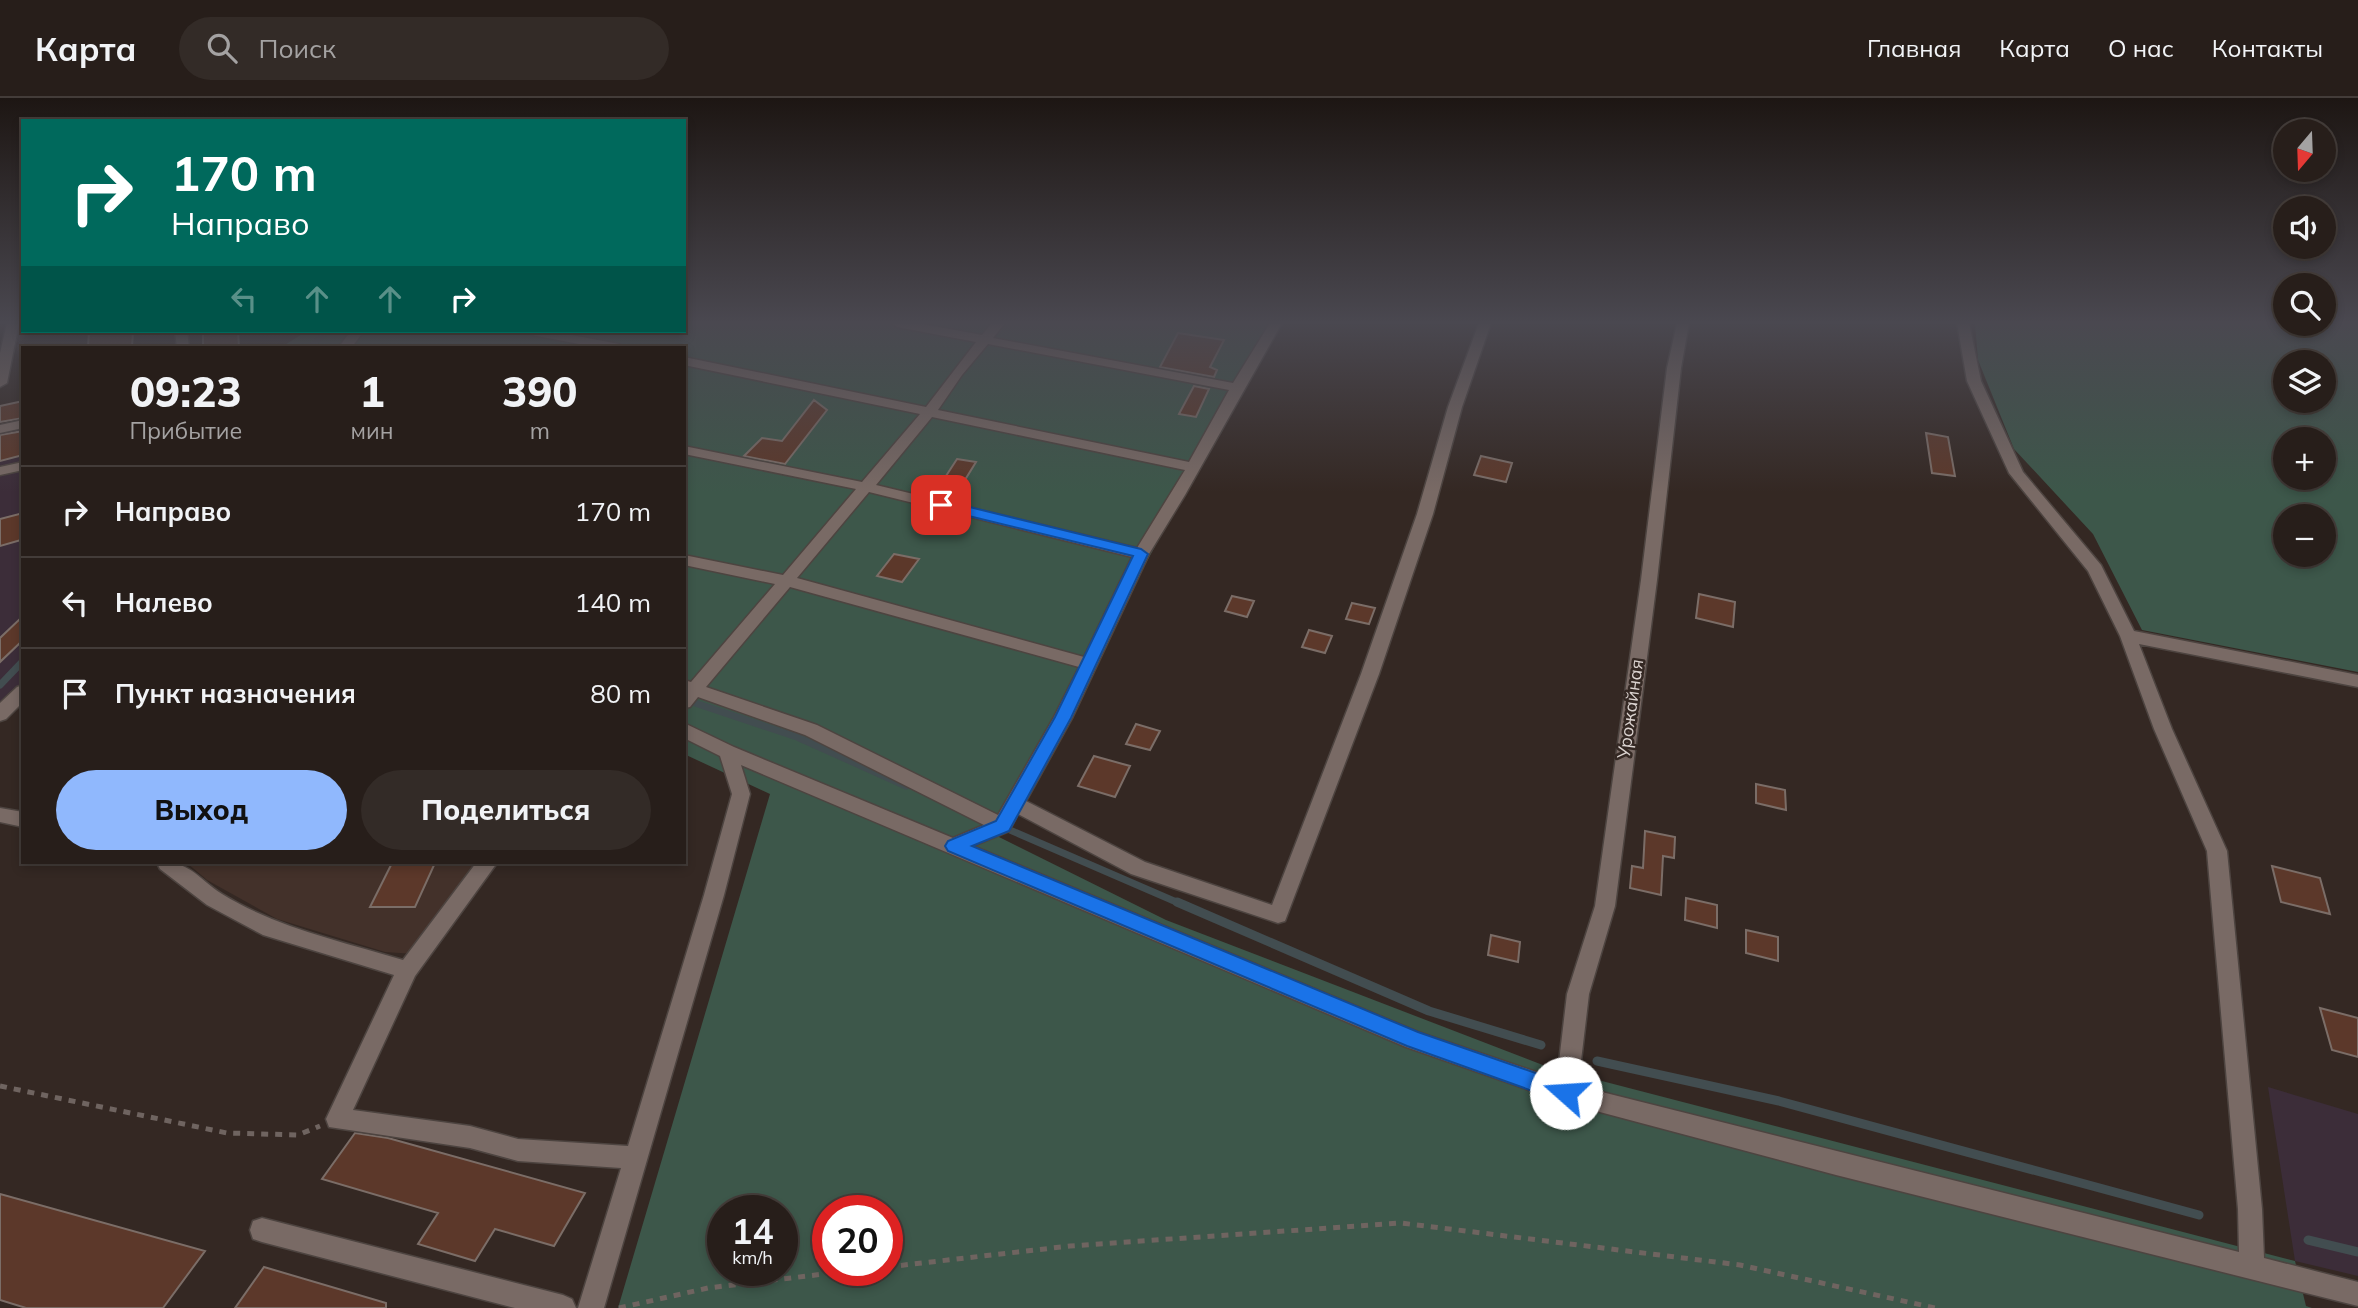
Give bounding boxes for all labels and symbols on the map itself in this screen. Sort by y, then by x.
north arrow [2273,119,2336,182]
pin [911,475,971,535]
street label: Урожайная [1611,658,1648,761]
position arrow [1529,1056,1603,1130]
speed limit sign: 20 [812,1195,903,1286]

